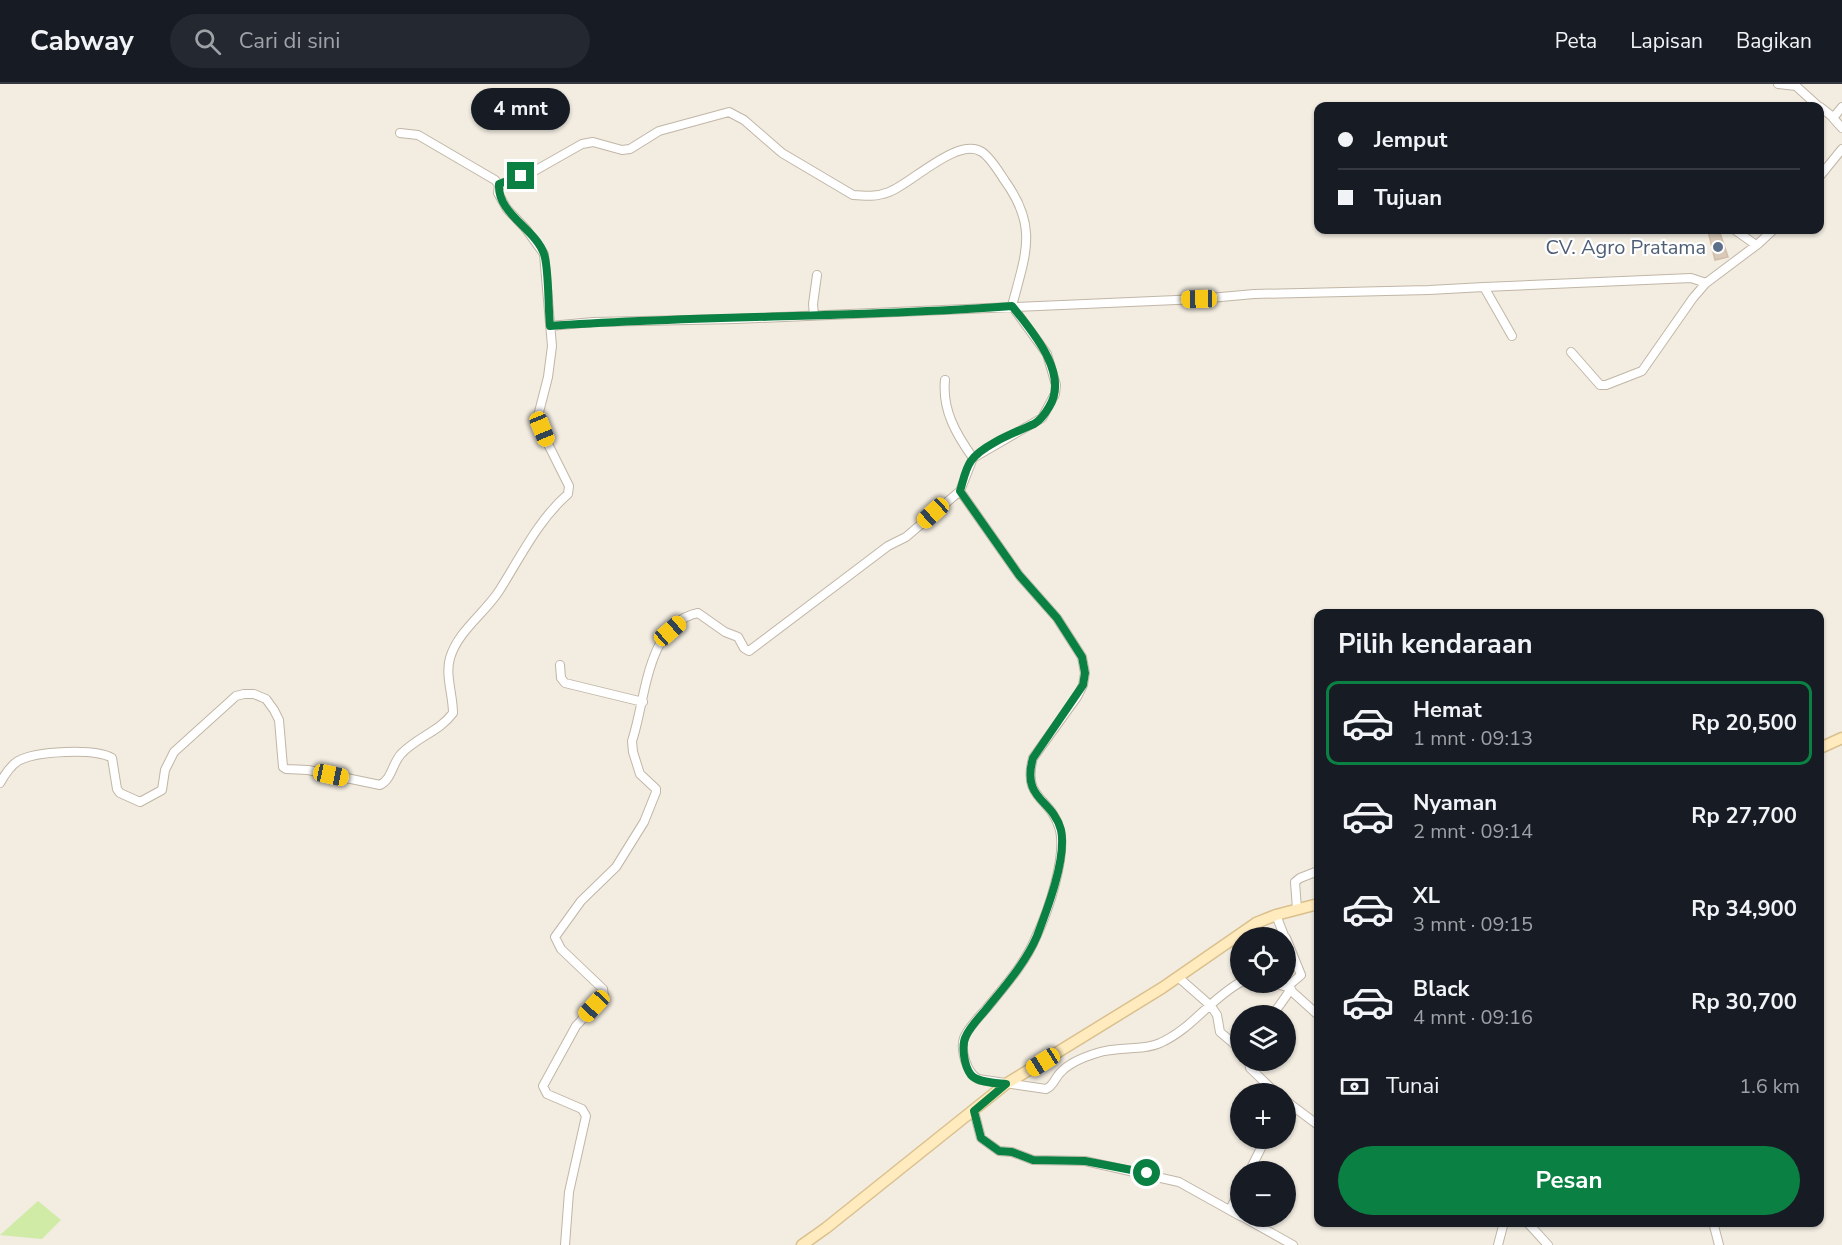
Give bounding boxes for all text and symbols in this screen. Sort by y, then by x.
search box [170,14,590,68]
text: Cabway [30,22,134,60]
icon: search [191,25,224,58]
text: Cari di sini [239,26,340,56]
text: Peta [1555,27,1597,55]
text: Lapisan [1630,27,1703,55]
text: Bagikan [1736,27,1812,55]
callout: 4 mnt [472,89,570,131]
text: 4 mnt [493,95,548,122]
text: Jemput [1374,125,1447,155]
route end [507,162,534,189]
text: Tujuan [1374,183,1442,213]
place label: CV. Agro Pratama [1546,234,1706,261]
marker: CV. Agro Pratama [1711,240,1725,254]
car [1181,290,1217,308]
car [527,409,557,449]
car [914,494,952,532]
car [651,612,689,650]
text: Pilih kendaraan [1338,626,1532,663]
text: Hemat [1413,695,1482,725]
icon: car [1341,696,1395,750]
text: Rp 20,500 [1691,708,1797,738]
text: 1 mnt · 09:13 [1413,725,1533,752]
car [312,762,350,788]
text: Nyaman [1413,788,1497,818]
icon: car [1341,789,1395,843]
text: Rp 27,700 [1691,801,1797,831]
text: 2 mnt · 09:14 [1413,818,1533,845]
text: XL [1413,881,1440,911]
icon: car [1341,882,1395,936]
text: Rp 34,900 [1691,894,1797,924]
text: 3 mnt · 09:15 [1413,911,1533,938]
map controls [1230,927,1296,1227]
button: locate [1230,927,1296,993]
text: Black [1413,974,1469,1004]
icon: car [1341,975,1395,1029]
car [575,987,613,1025]
text: Rp 30,700 [1691,987,1797,1017]
text: 4 mnt · 09:16 [1413,1004,1533,1031]
button: layers [1230,1005,1296,1071]
car [1023,1045,1063,1079]
icon: cash [1338,1070,1371,1103]
text: Tunai [1386,1071,1439,1101]
text: 1.6 km [1739,1073,1800,1100]
button: + [1230,1083,1296,1149]
button: Pesan [1338,1146,1800,1215]
route start [1133,1159,1160,1186]
button: − [1230,1161,1296,1227]

